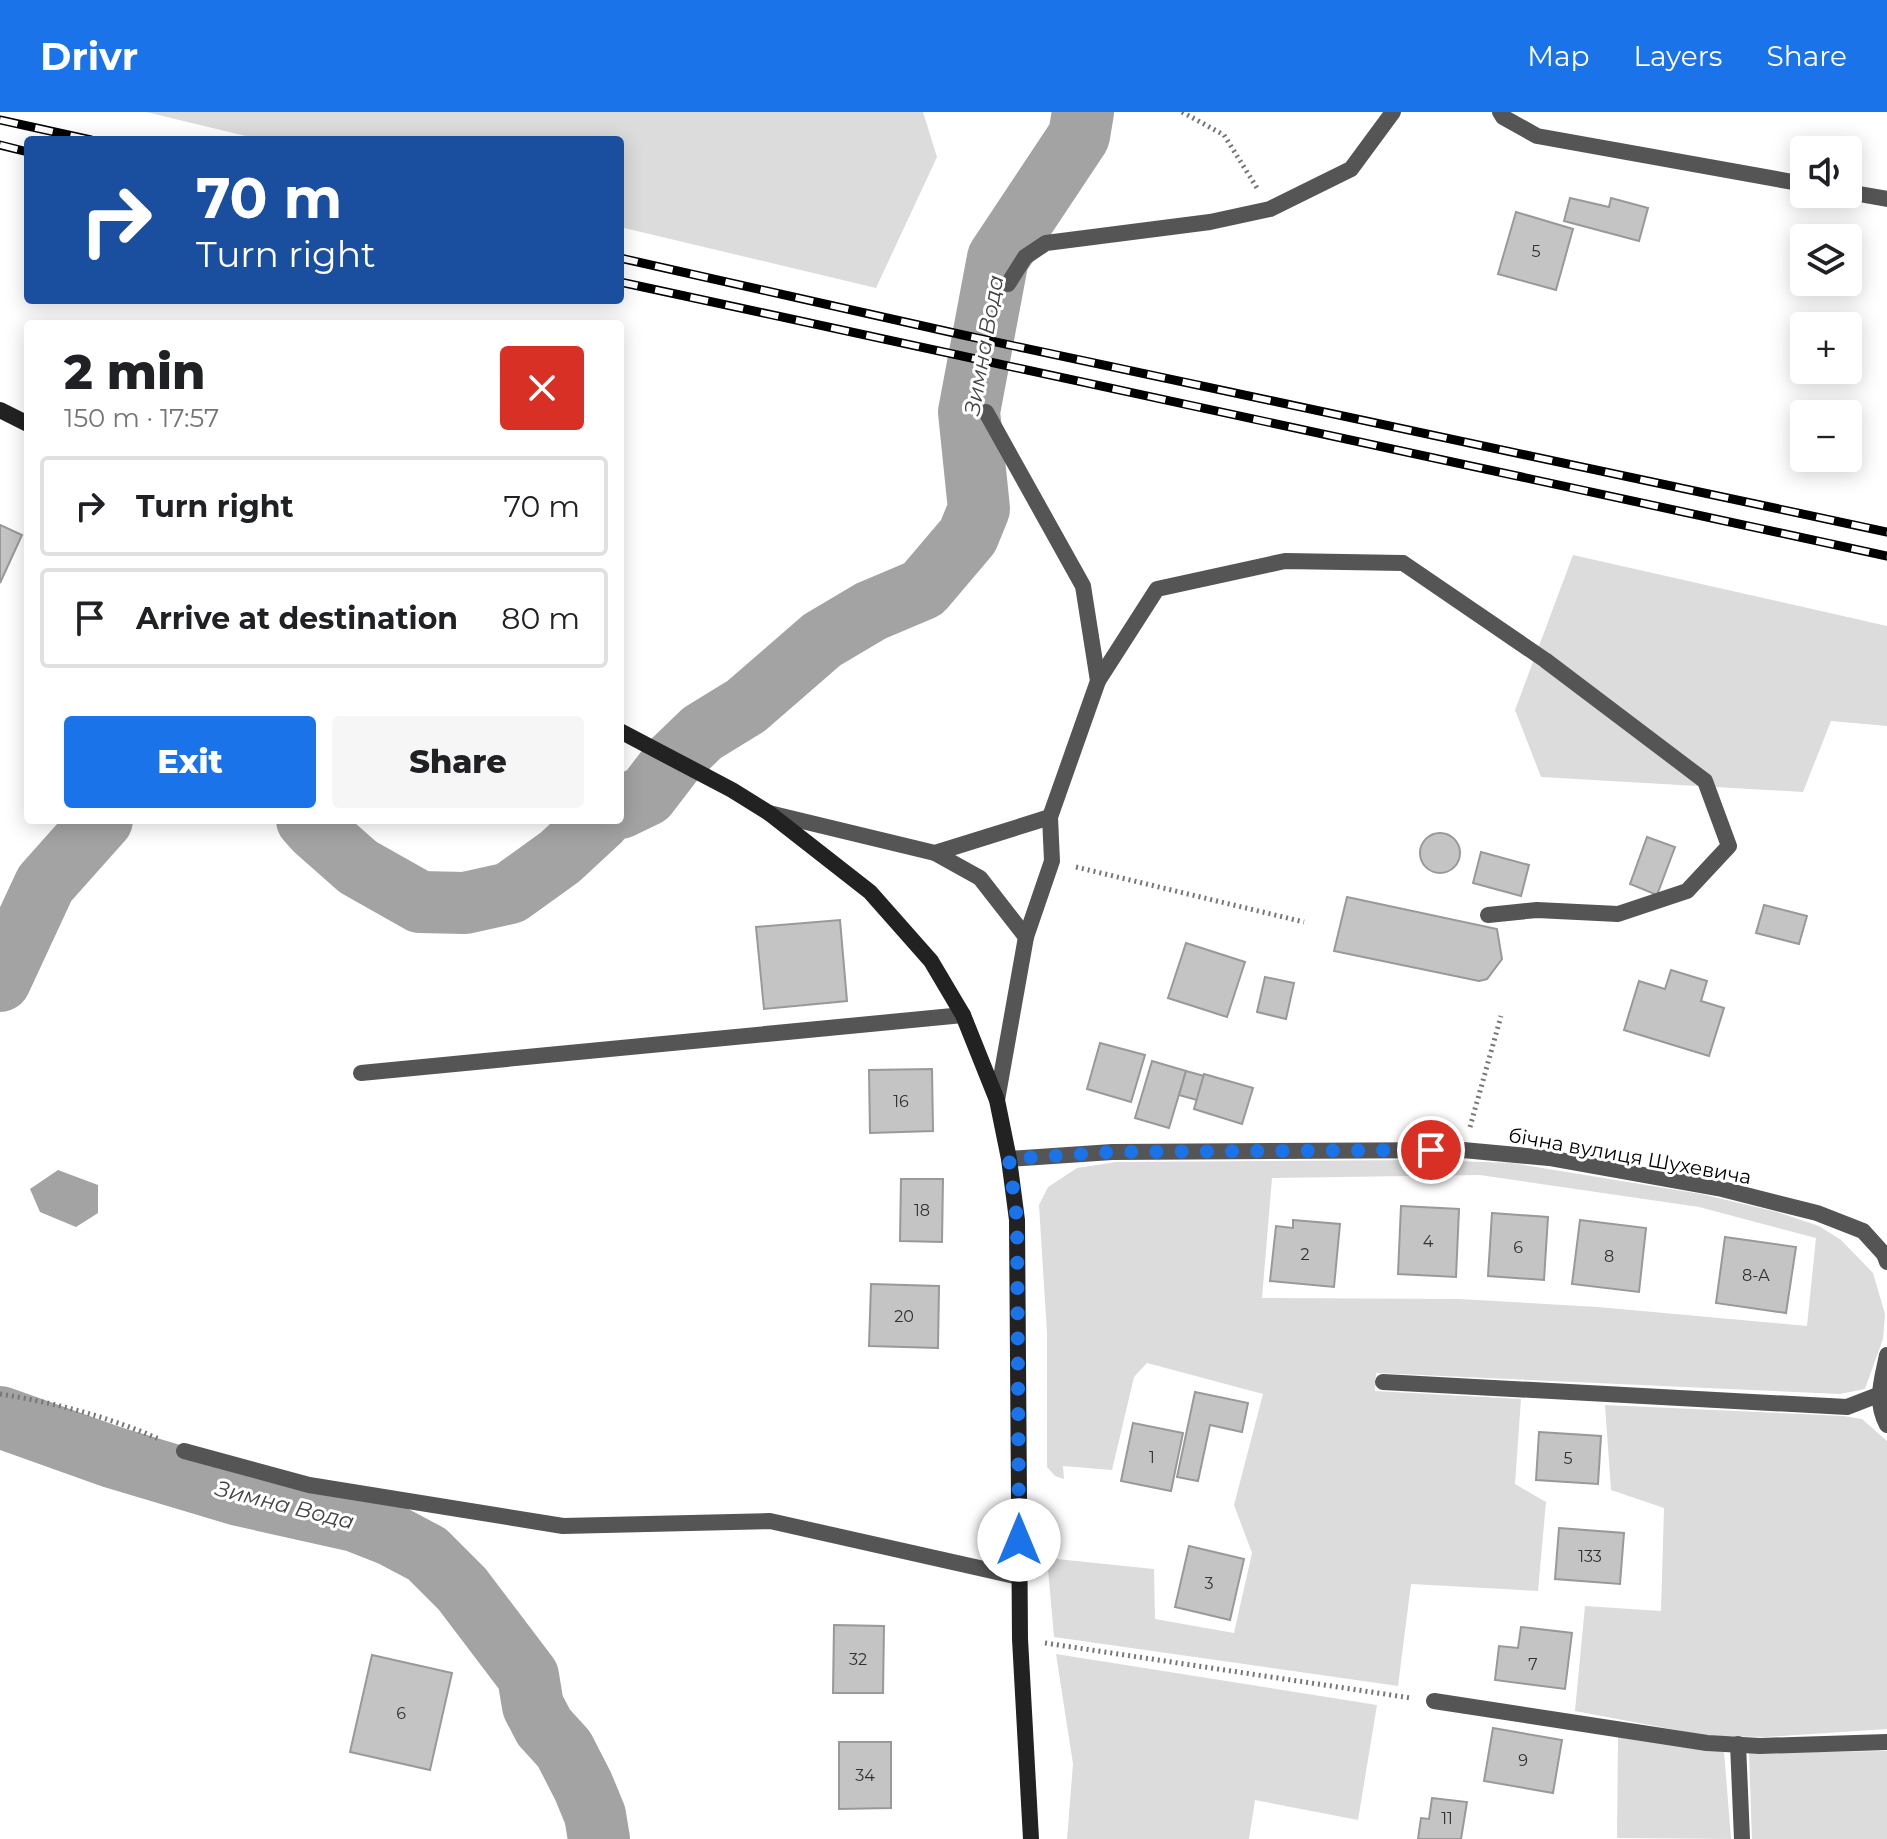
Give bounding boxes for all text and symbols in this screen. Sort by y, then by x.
text: Drivr [40,33,138,80]
text: Map [1527,39,1590,73]
text: Layers [1634,39,1723,73]
text: Share [1767,39,1847,73]
map controls [1790,136,1862,472]
button: sound [1790,136,1862,208]
text: 70 m [196,164,342,232]
icon: right [64,168,168,272]
button: layers [1790,224,1862,296]
text: Turn right [196,232,376,276]
house number: 5 [1531,242,1541,261]
water label: Зимна Вода [958,273,1010,418]
button: + [1790,312,1862,384]
text: 2 min [64,343,205,401]
button: close [500,346,584,430]
button: − [1790,400,1862,472]
text: 150 m · 17:57 [64,402,219,434]
icon: right [68,484,112,528]
text: Turn right [136,488,293,525]
text: 70 m [503,488,580,525]
icon: arrive [68,596,112,640]
text: Arrive at destination [136,600,458,637]
text: 80 m [501,600,580,637]
button: Exit [64,716,316,808]
button: Share [332,716,584,808]
house number: 16 [893,1092,909,1111]
pin [1397,1116,1465,1184]
street label: бічна вулиця Шухевича [1507,1123,1753,1189]
icon: arrive [1409,1128,1453,1172]
house number: 18 [914,1201,930,1220]
house number: 4 [1423,1232,1434,1251]
house number: 6 [1513,1238,1523,1257]
house number: 2 [1300,1245,1310,1264]
house number: 8 [1604,1247,1614,1266]
house number: 8-А [1742,1266,1770,1285]
house number: 20 [894,1307,914,1326]
house number: 1 [1149,1448,1155,1467]
house number: 5 [1563,1449,1573,1468]
water label: Зимна Вода [212,1475,357,1535]
position arrow [977,1498,1061,1582]
house number: 133 [1578,1547,1602,1566]
house number: 3 [1204,1574,1214,1593]
house number: 32 [849,1650,867,1669]
house number: 7 [1528,1655,1538,1674]
house number: 6 [396,1704,406,1723]
house number: 9 [1518,1751,1528,1770]
house number: 34 [855,1766,875,1785]
house number: 11 [1441,1809,1453,1828]

